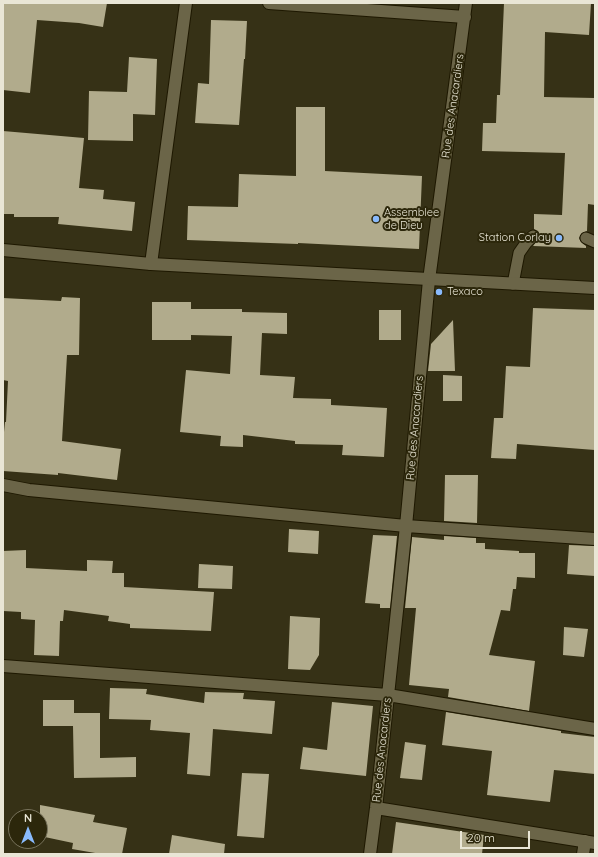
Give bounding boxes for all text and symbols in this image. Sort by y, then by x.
street label: Rue des Anacardiers [439,53,467,159]
place label: Assemblee de Dieu [384,206,439,232]
marker: Assemblee de Dieu [371,214,381,224]
place label: Station Corlay [479,231,551,245]
marker: Station Corlay [554,233,564,243]
place label: Texaco [447,285,483,299]
marker: Texaco [434,287,444,297]
street label: Rue des Anacardiers [404,375,426,481]
street label: Rue des Anacardiers [370,697,394,803]
north arrow [8,809,48,849]
text: N [24,811,32,825]
scale bar [462,823,532,849]
text: 20 m [467,830,495,845]

